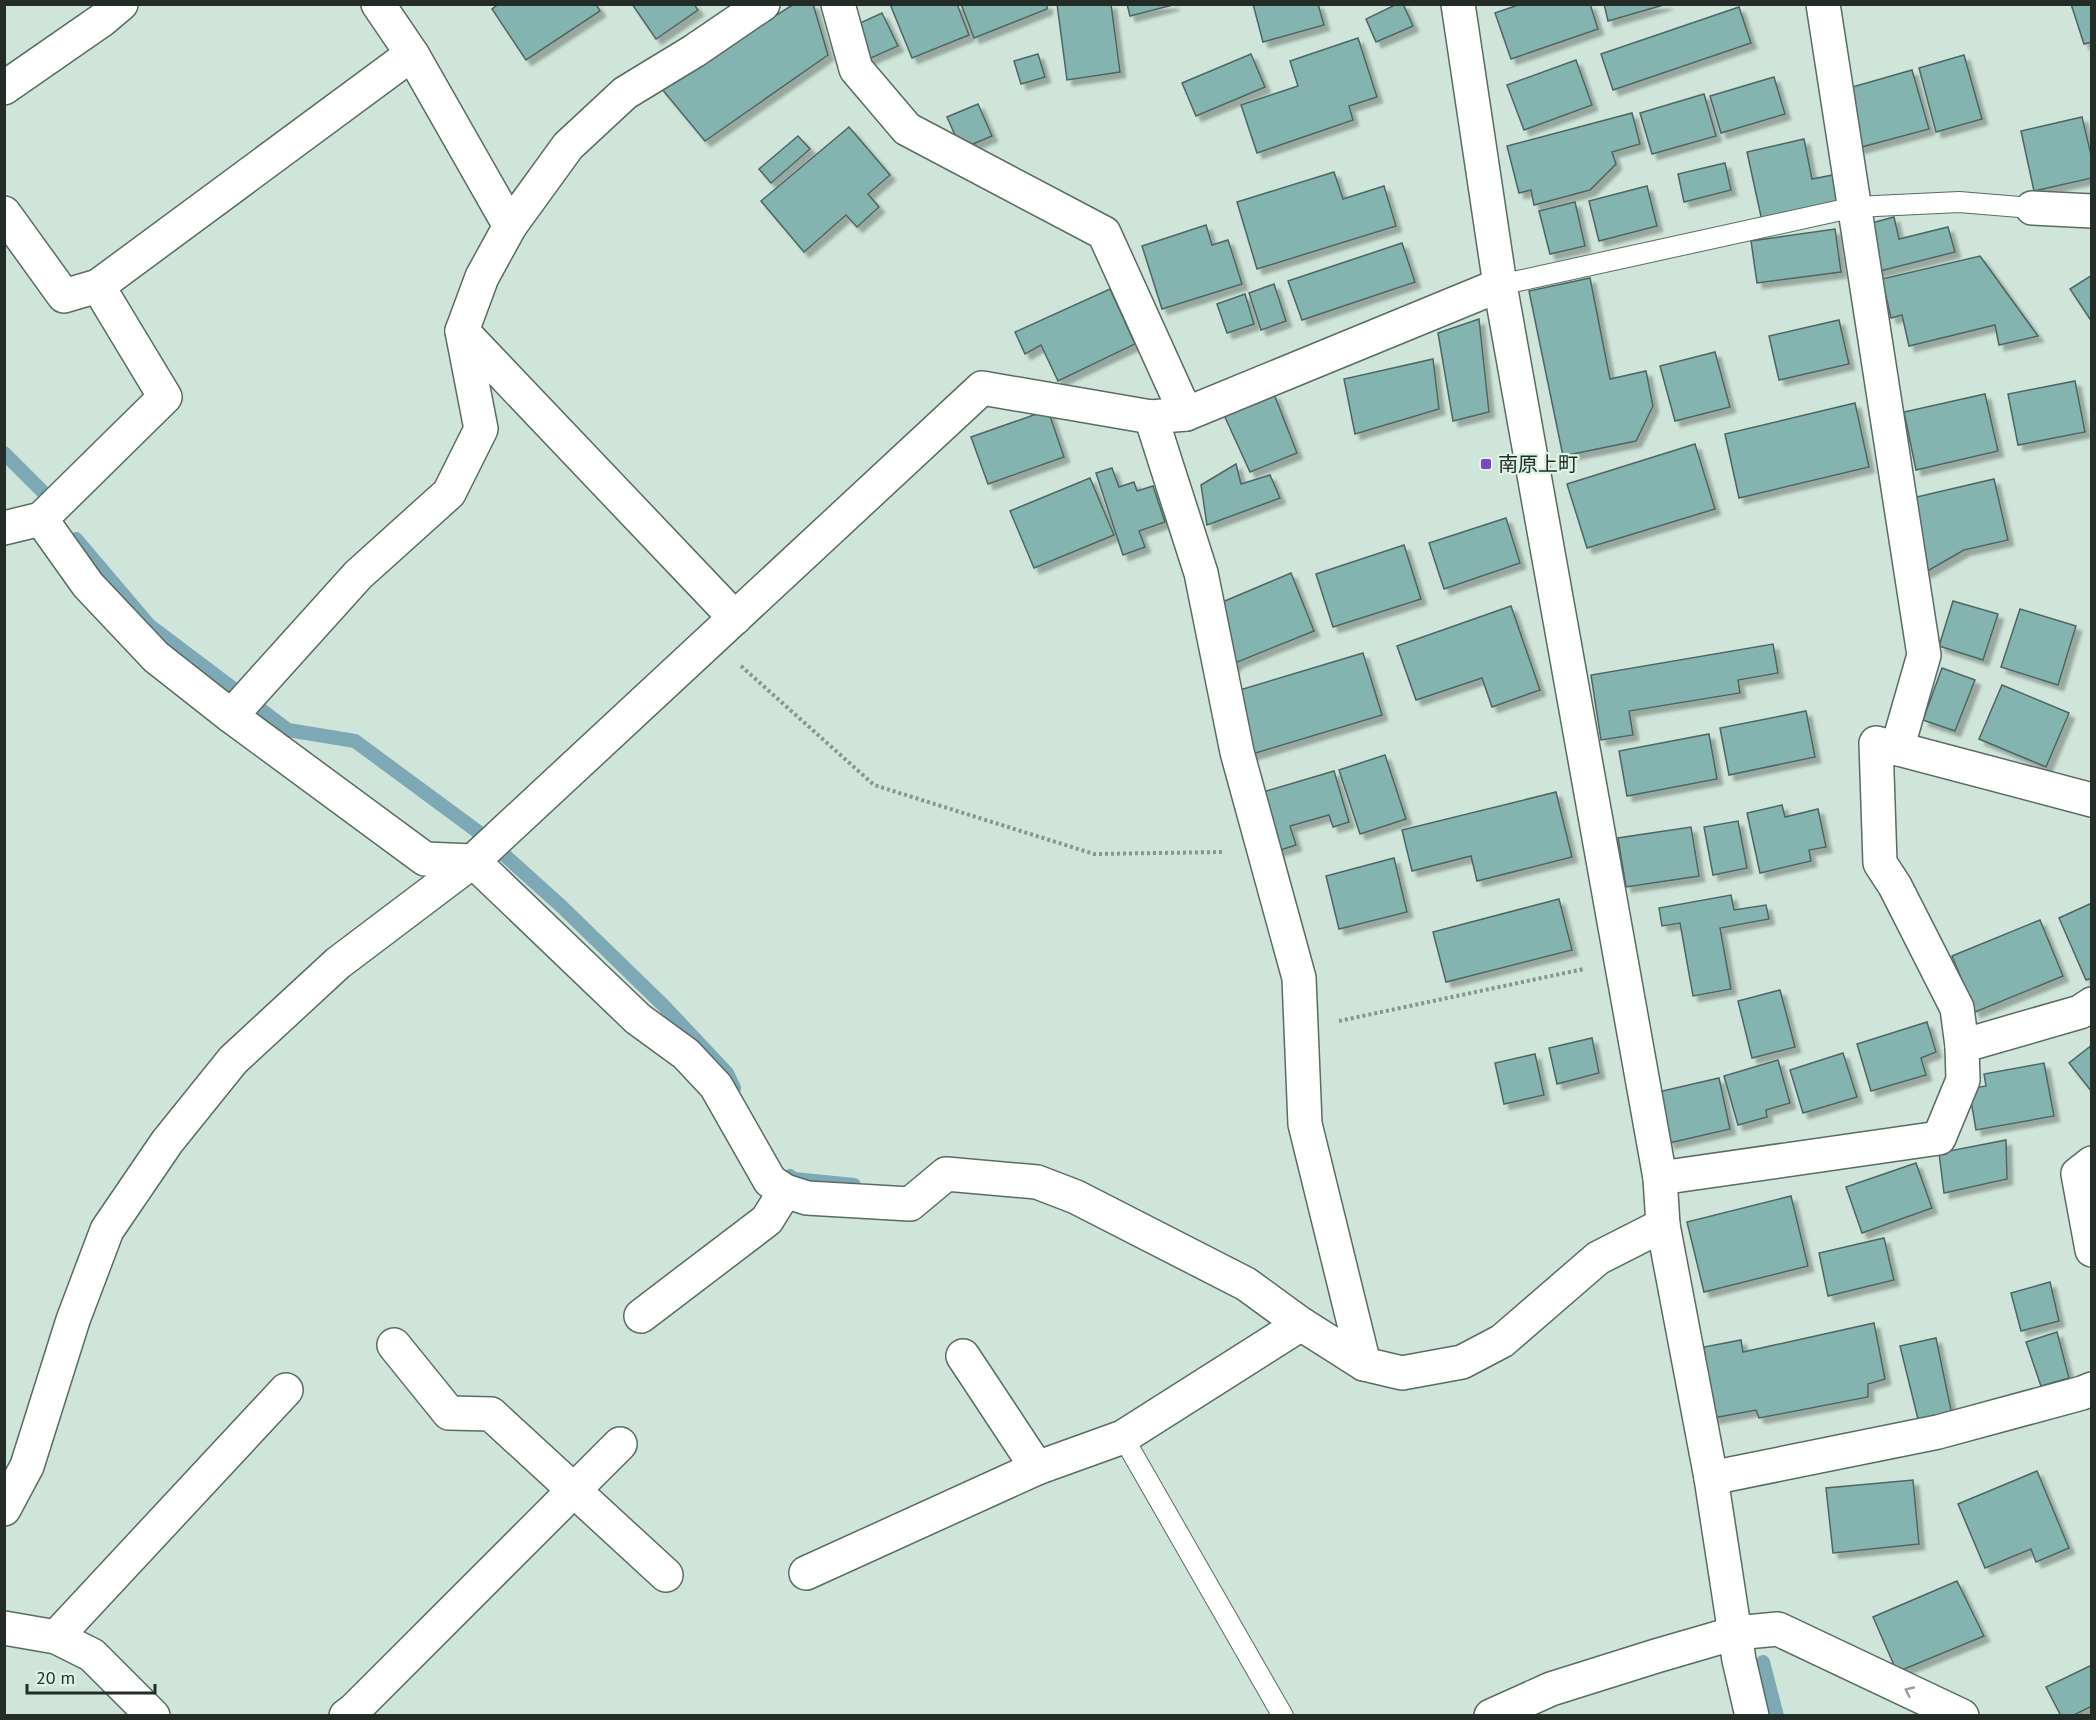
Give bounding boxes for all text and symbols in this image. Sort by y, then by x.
place label: 南原上町 [1498,451,1578,477]
marker: 南原上町 [1479,457,1493,471]
scale bar [27,1657,154,1695]
text: 20 m [36,1666,75,1689]
one-way arrow [1905,1686,1916,1698]

